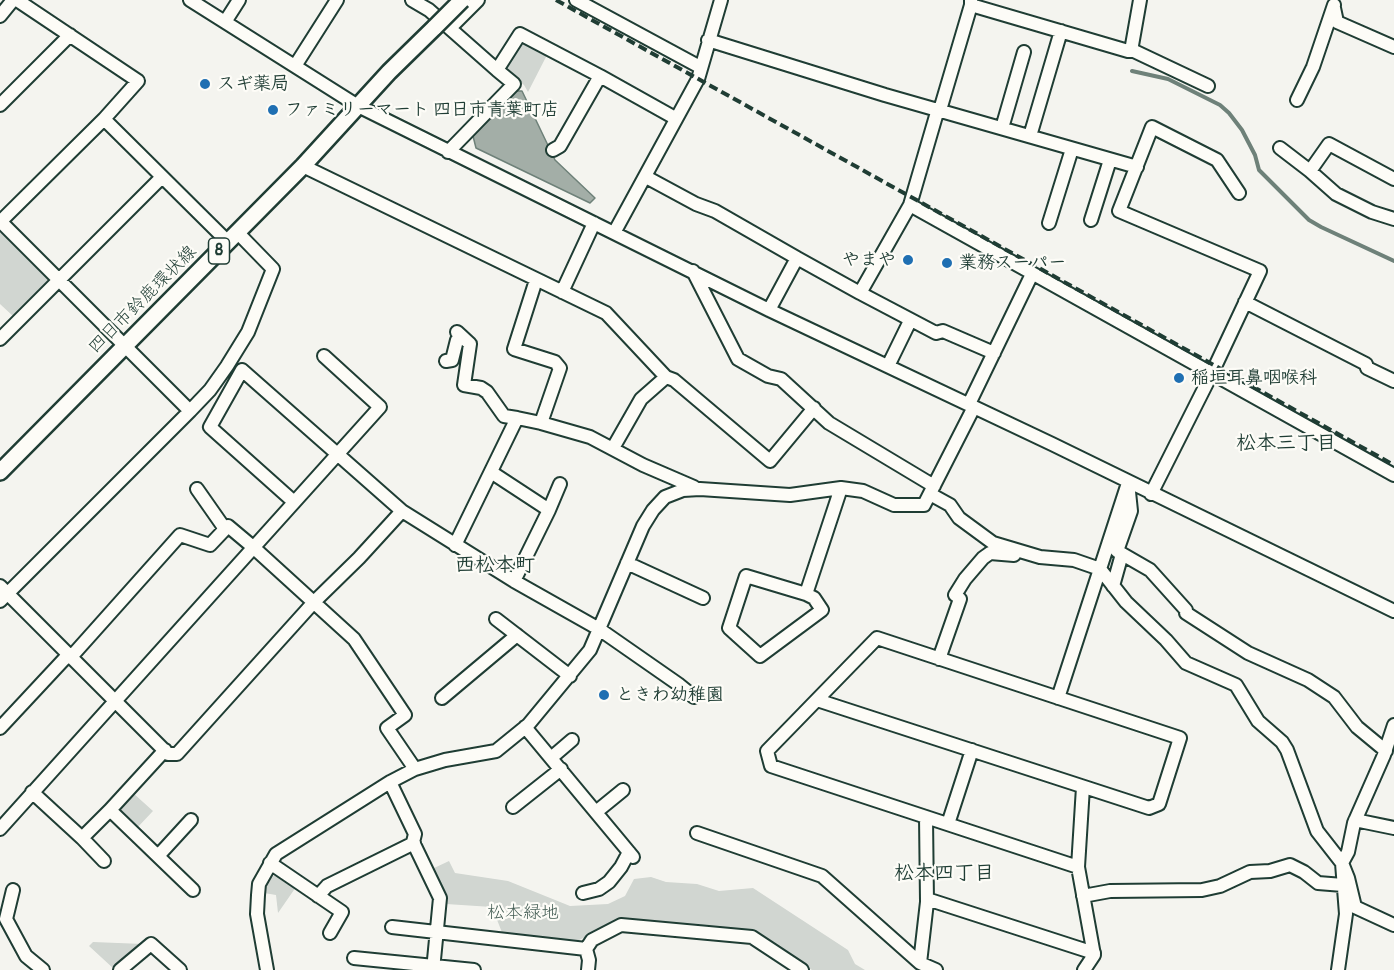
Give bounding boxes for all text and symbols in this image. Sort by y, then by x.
place label: スギ薬局 [217,73,289,95]
marker: スギ薬局 [198,77,212,91]
place label: ファミリーマート 四日市青葉町店 [285,99,559,121]
marker: ファミリーマート 四日市青葉町店 [266,103,280,117]
road number: 8 [208,238,230,264]
street label: 四日市鈴鹿環状線 [84,241,202,359]
place label: やまや [842,249,896,271]
place label: 業務スーパー [959,252,1066,274]
marker: やまや [901,253,915,267]
marker: 業務スーパー [940,256,954,270]
place label: 稲垣耳鼻咽喉科 [1191,367,1317,389]
marker: 稲垣耳鼻咽喉科 [1172,371,1186,385]
district label: 松本三丁目 [1236,432,1336,456]
district label: 西松本町 [455,554,535,578]
place label: ときわ幼稚園 [616,684,724,706]
marker: ときわ幼稚園 [597,688,611,702]
district label: 松本四丁目 [894,862,994,886]
park label: 松本緑地 [487,902,559,924]

